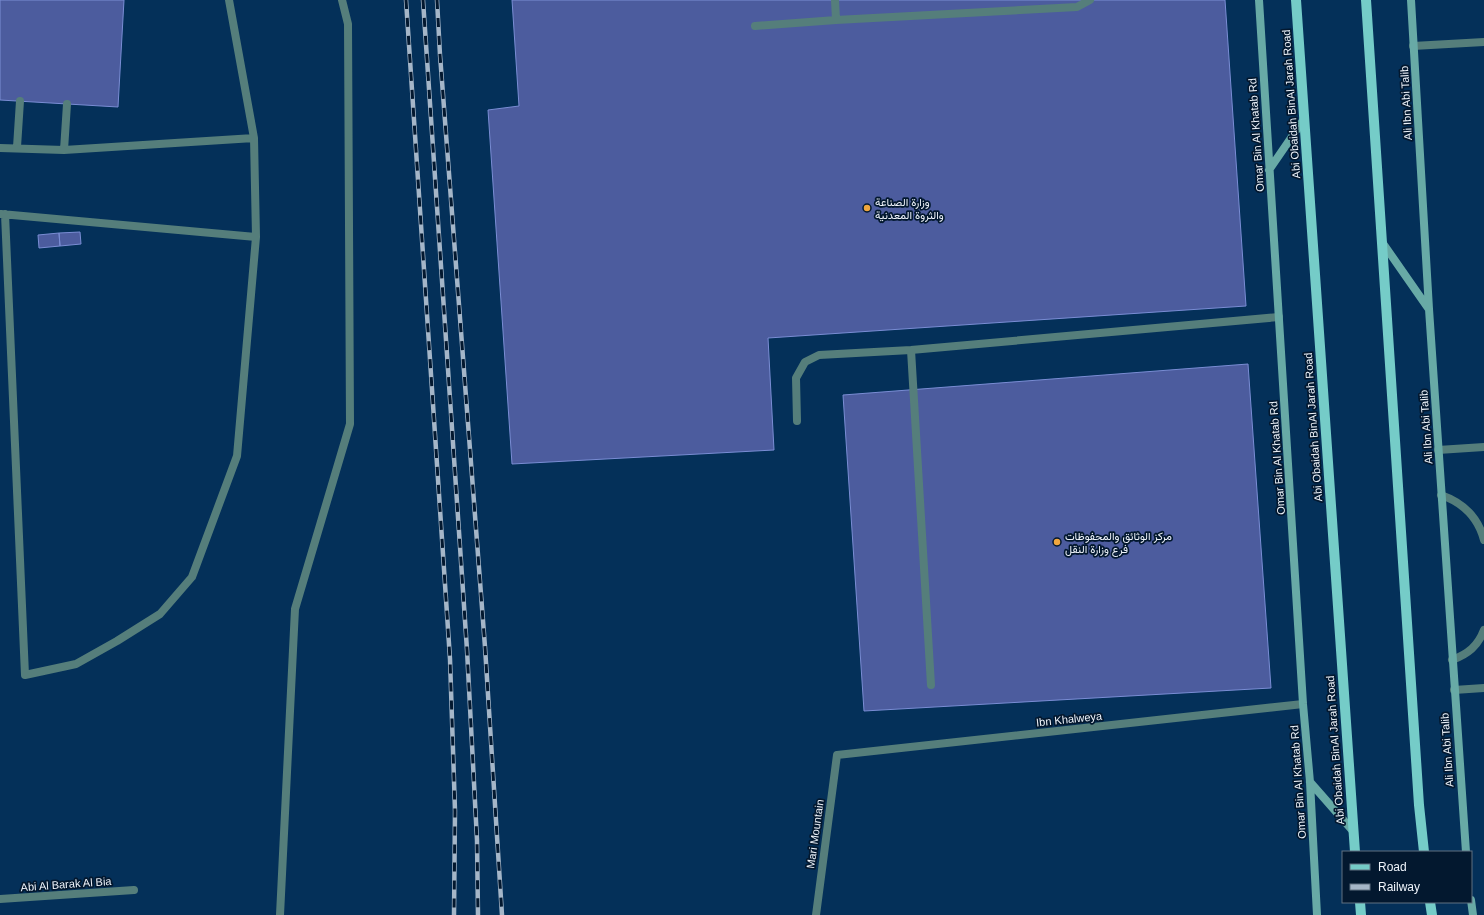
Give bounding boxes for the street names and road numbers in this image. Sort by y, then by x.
street label: Abi Obaidah BinAl Jarah Road [1280,29,1302,179]
street label: Ali Ibn Abi Talib [1398,66,1414,140]
street label: Omar Bin Al Khatab Rd [1246,78,1266,192]
street label: Abi Obaidah BinAl Jarah Road [1302,352,1324,502]
street label: Ali Ibn Abi Talib [1417,389,1435,465]
street label: Omar Bin Al Khatab Rd [1267,401,1287,515]
street label: Abi Obaidah BinAl Jarah Road [1324,675,1346,825]
street label: Ibn Khalweya [1036,709,1103,728]
street label: Ali Ibn Abi Talib [1438,712,1456,788]
street label: Omar Bin Al Khatab Rd [1288,725,1308,839]
street label: Mari Mountain [804,799,826,869]
street label: Abi Al Barak Al Bia [20,875,113,893]

